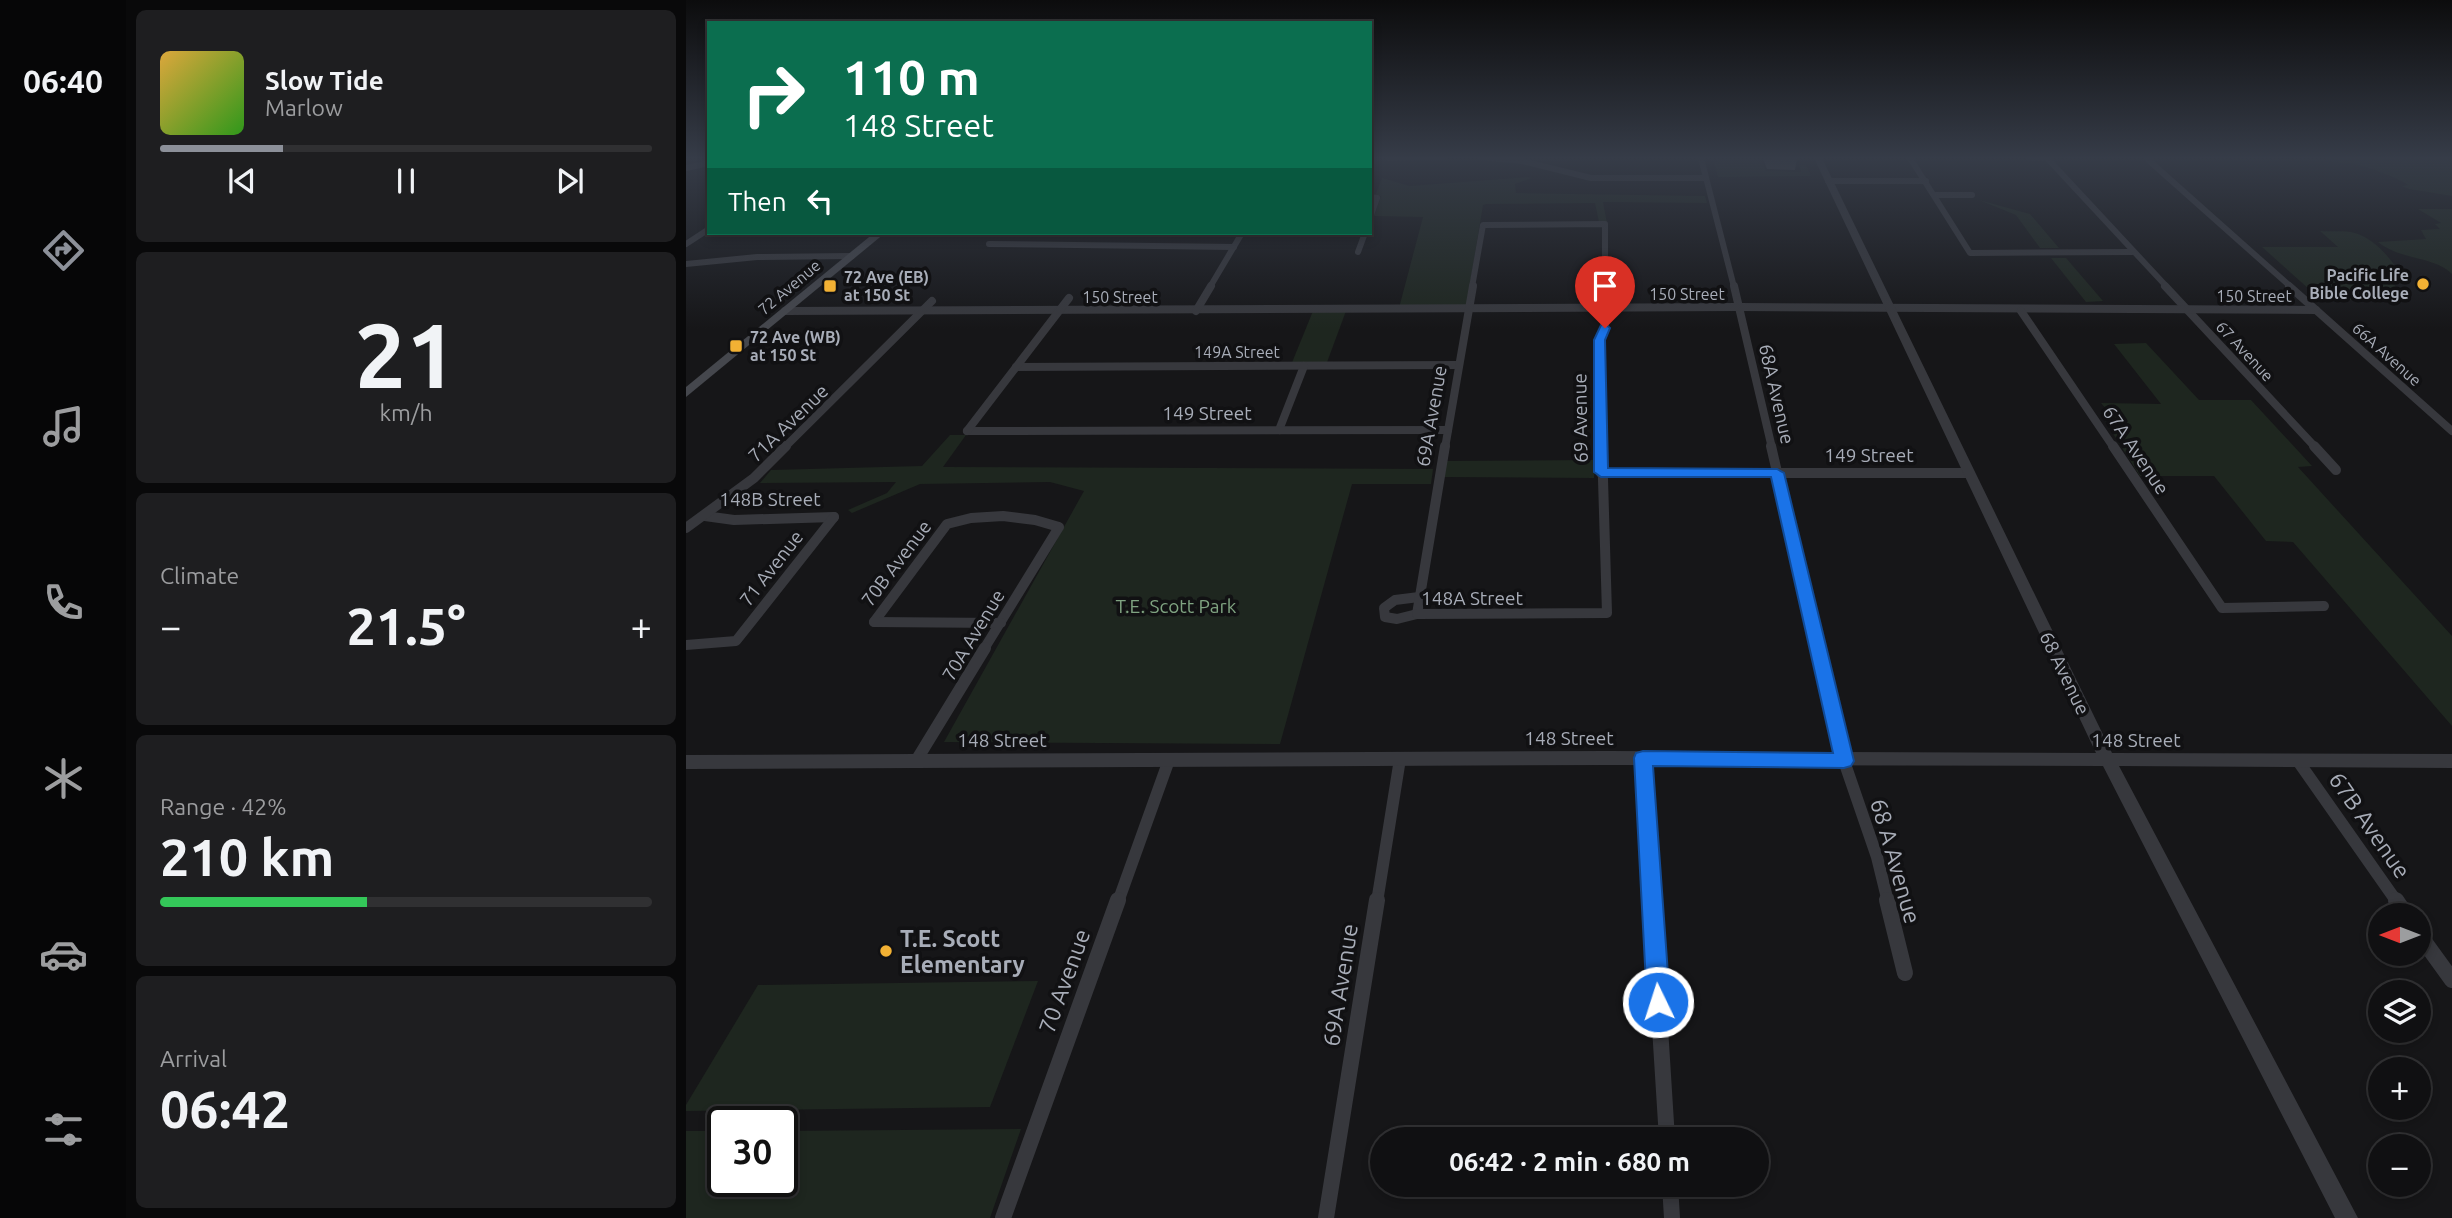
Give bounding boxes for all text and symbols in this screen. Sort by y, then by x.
icon: right [728,49,819,140]
text: 110 m [843,49,980,104]
text: 06:40 [23,63,103,99]
text: Slow Tide [265,66,384,95]
text: Marlow [265,95,343,120]
text: 148 Street [843,107,994,143]
icon: previous [223,162,261,200]
icon: pause [387,162,425,200]
icon: next [551,162,589,200]
icon: left [801,182,839,220]
text: Then [728,187,787,216]
icon: directions [39,226,88,275]
street label: 72 Avenue [754,256,824,318]
pin [1575,256,1635,328]
place label: Pacific Life Bible College [2309,266,2409,302]
icon: arrive [1586,267,1624,305]
place label: 72 Ave (EB) at 150 St [844,268,929,304]
marker: Pacific Life Bible College [2415,276,2431,292]
marker: 72 Ave (EB) at 150 St [822,278,838,294]
street label: 150 Street [1649,285,1725,303]
street label: 150 Street [2216,287,2292,305]
street label: 150 Street [1082,288,1158,306]
text: 21 [355,303,457,405]
street label: 67 Avenue [2213,317,2277,385]
street label: 66A Avenue [2349,319,2425,389]
place label: 72 Ave (WB) at 150 St [750,328,841,364]
marker: 72 Ave (WB) at 150 St [728,338,744,354]
street label: 68A Avenue [1755,342,1799,446]
street label: 149A Street [1194,343,1281,361]
street label: 69A Avenue [1411,364,1451,468]
street label: 69 Avenue [1568,373,1592,463]
street label: 71A Avenue [744,380,832,466]
text: km/h [379,400,433,425]
icon: music [39,402,88,451]
street label: 149 Street [1162,402,1252,424]
street label: 67A Avenue [2098,402,2174,498]
street label: 149 Street [1824,444,1914,466]
street label: 148B Street [719,488,821,510]
street label: 70B Avenue [857,516,935,610]
street label: 71 Avenue [735,526,807,610]
text: Climate [160,563,239,588]
icon: phone [39,578,88,627]
street label: 70A Avenue [937,586,1009,684]
street label: 148A Street [1421,587,1523,609]
park label: T.E. Scott Park [1116,595,1237,617]
text: 21.5° [346,597,466,655]
text: − [160,605,181,647]
text: + [631,605,652,647]
street label: 68 Avenue [2035,628,2095,718]
street label: 148 Street [1524,727,1614,749]
street label: 148 Street [957,729,1047,751]
street label: 148 Street [2091,729,2181,751]
icon: climate [39,754,88,803]
street label: 67B Avenue [2324,767,2416,883]
text: Range · 42% [160,794,287,819]
street label: 68 A Avenue [1866,796,1926,926]
text: 210 km [160,828,334,886]
north arrow [2368,903,2431,966]
map controls [2368,903,2431,1197]
street label: 69A Avenue [1318,922,1362,1048]
place label: T.E. Scott Elementary [900,926,1025,977]
street label: 70 Avenue [1034,926,1094,1036]
icon: car [39,930,88,979]
marker: T.E. Scott Elementary [878,943,894,959]
position arrow [1621,965,1695,1039]
button: layers [2368,980,2431,1043]
text: Arrival [160,1046,227,1071]
button: + [2368,1057,2431,1120]
text: 06:42 [160,1080,290,1138]
icon: filters [39,1105,88,1154]
speed limit sign: 30 [707,1106,798,1197]
button: − [2368,1134,2431,1197]
text: 06:42 · 2 min · 680 m [1449,1147,1690,1176]

